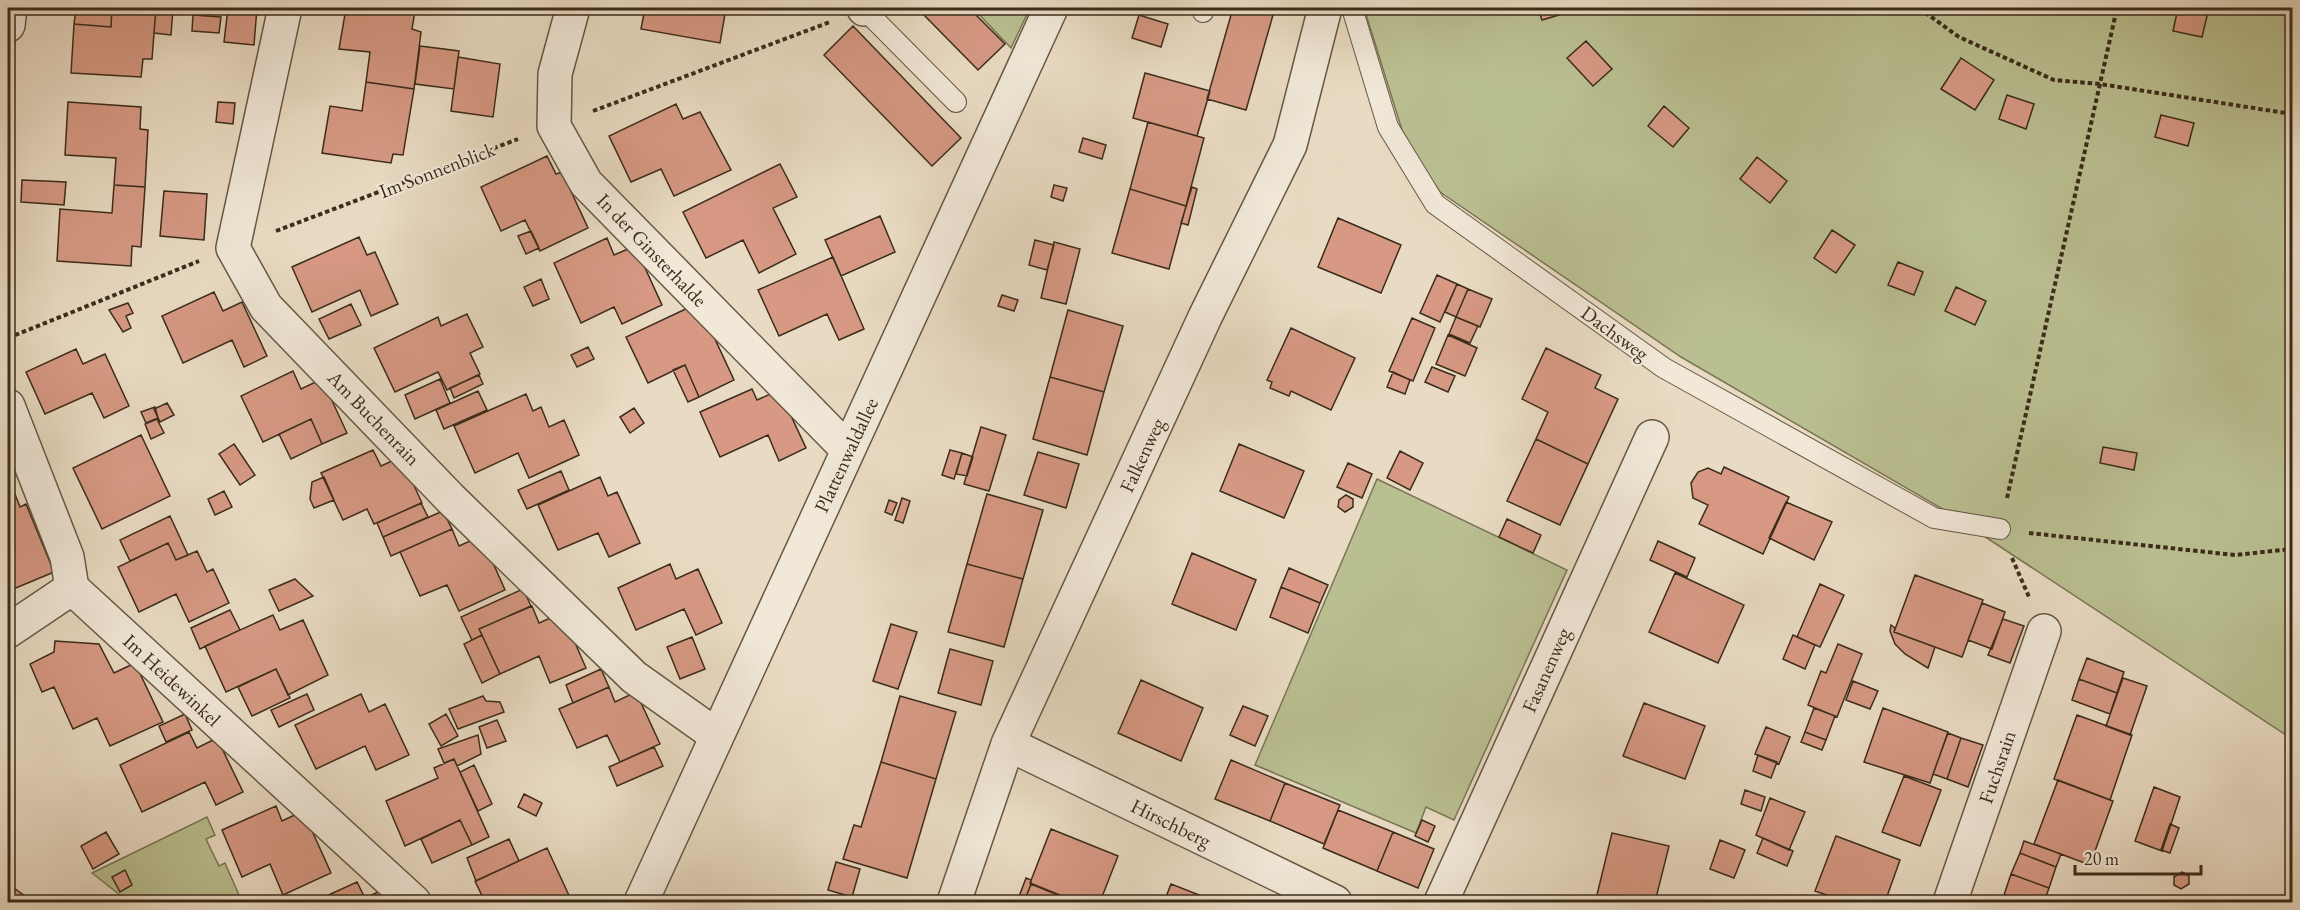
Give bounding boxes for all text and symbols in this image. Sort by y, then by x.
street label: Im Sonnenblick [375,136,499,204]
street label: In der Ginsterhalde [591,188,713,312]
street label: Dachsweg [1576,300,1654,367]
street label: Am Buchenrain [321,364,426,471]
street label: Plattenwaldallee [808,393,884,516]
street label: Falkenweg [1113,413,1171,496]
street label: Fasanenweg [1516,623,1576,716]
street label: Im Heidewinkel [118,628,226,732]
street label: Fuchsrain [1972,727,2022,807]
street label: Hirschberg [1127,792,1216,854]
scale bar [2075,838,2201,876]
text: 20 m [2084,847,2119,870]

